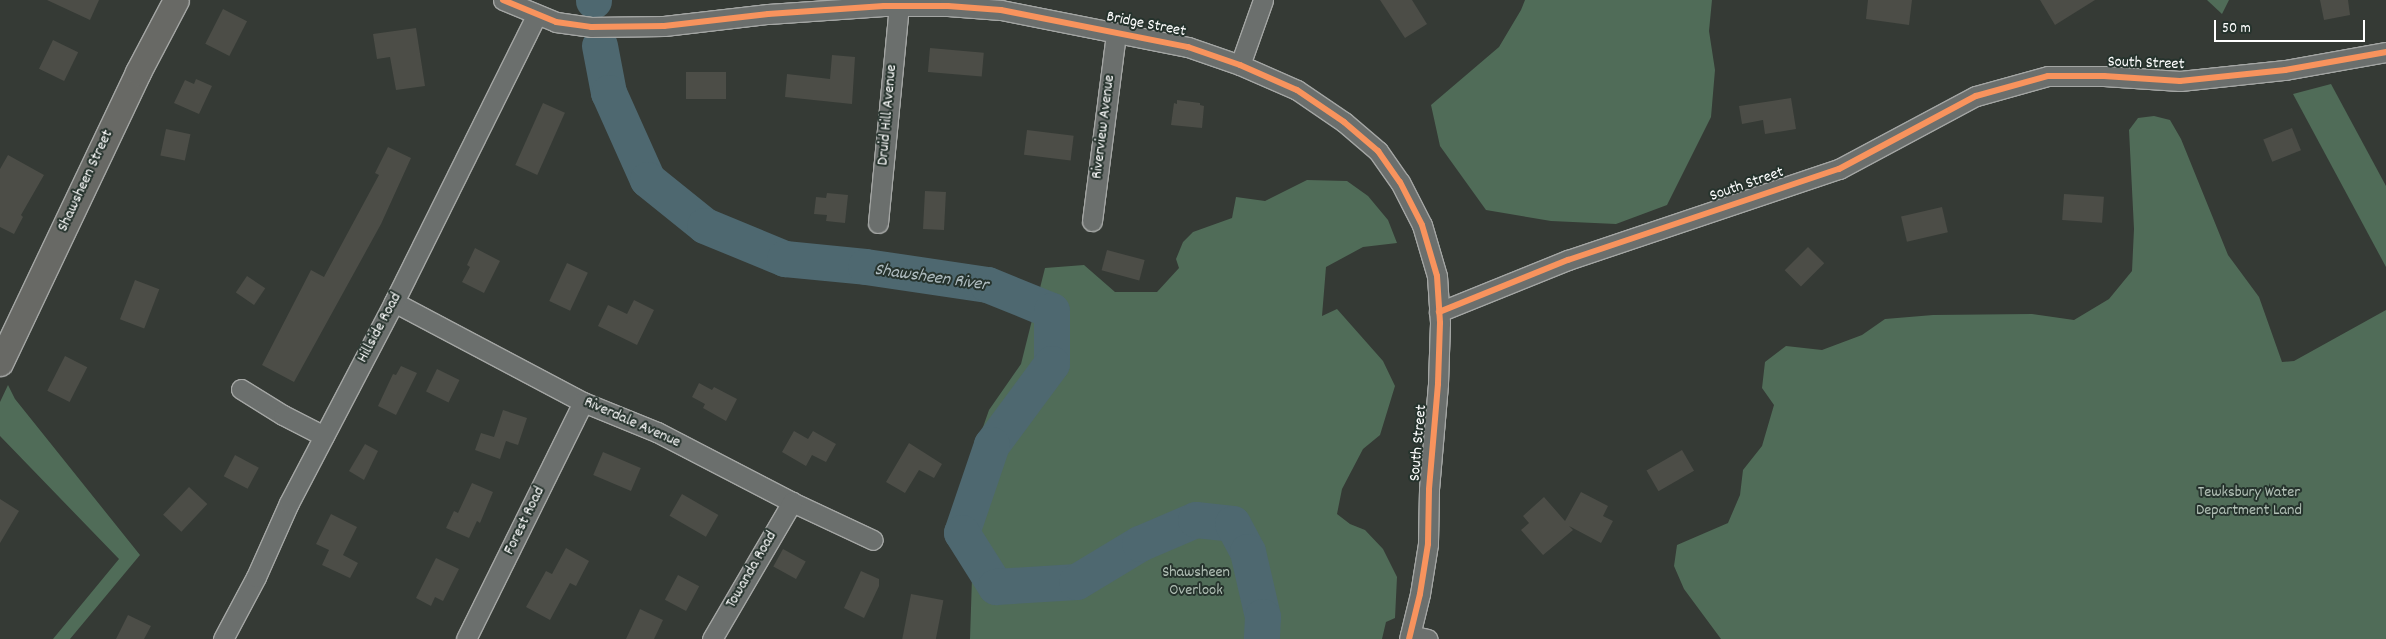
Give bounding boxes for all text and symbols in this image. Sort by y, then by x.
street label: Bridge Street [1105,8,1187,42]
scale bar [2216,10,2367,42]
text: 50 m [2222,18,2251,40]
street label: South Street [2107,53,2185,75]
street label: Druid Hill Avenue [874,64,902,166]
street label: Riverview Avenue [1088,74,1120,180]
street label: Shawsheen Street [54,127,118,235]
street label: South Street [1708,163,1786,207]
water label: Shawsheen River [873,260,989,298]
street label: Hillside Road [354,290,406,366]
street label: Riverdale Avenue [581,393,683,453]
street label: South Street [1406,404,1432,482]
park label: Tewksbury Water Department Land [2196,483,2302,521]
street label: Forest Road [500,484,550,558]
street label: Towanda Road [722,528,782,612]
park label: Shawsheen Overlook [1162,563,1230,601]

